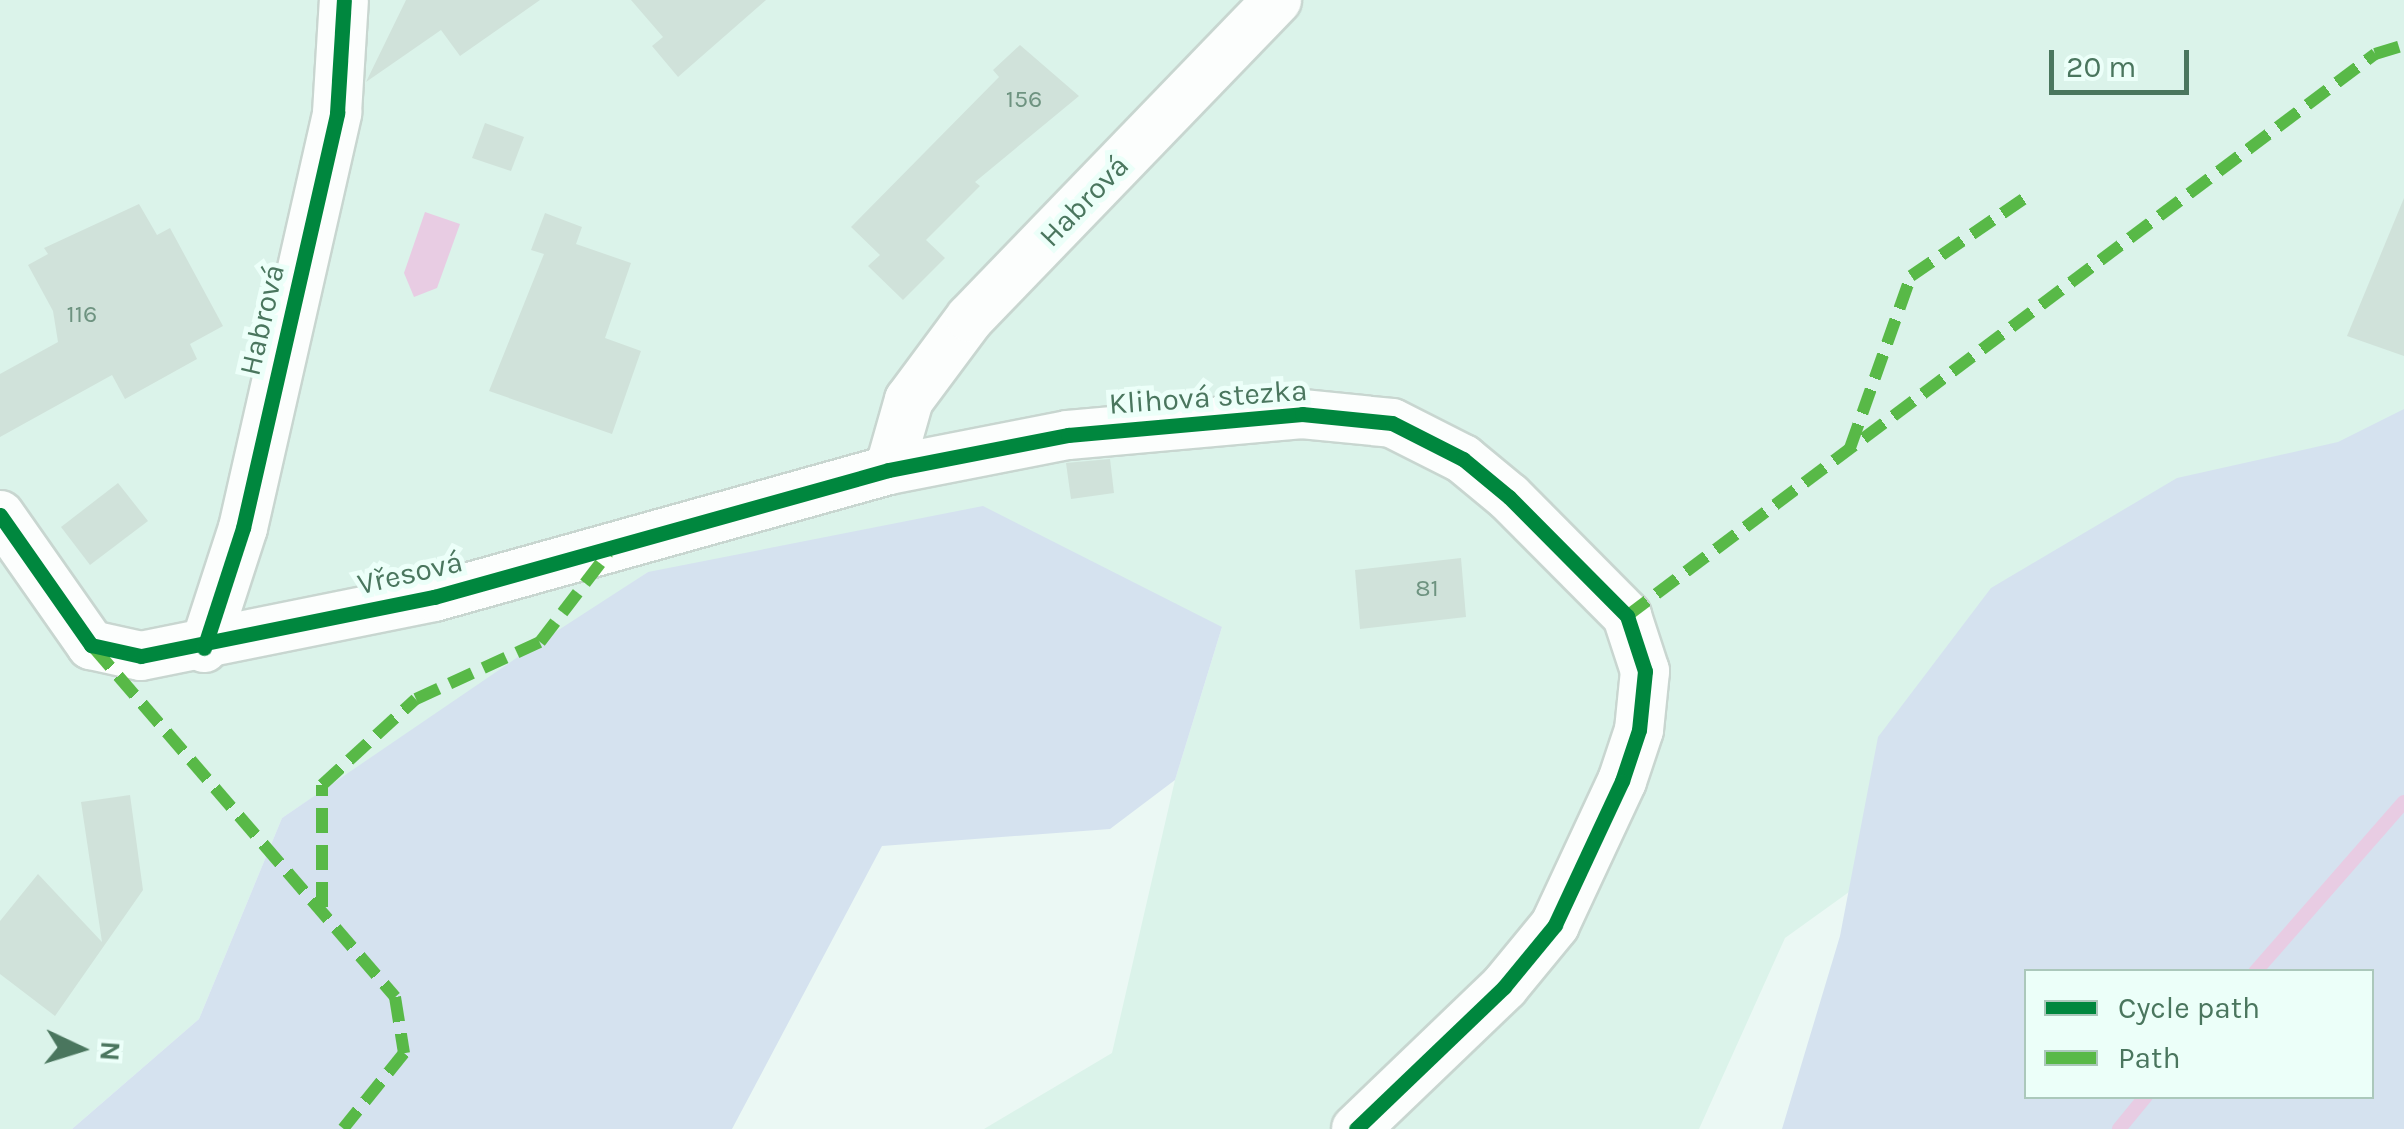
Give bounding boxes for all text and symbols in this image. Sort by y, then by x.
scale bar [2054,30,2194,92]
text: 20 m [2066,49,2136,85]
house number: 156 [1006,84,1042,114]
street label: Habrová [1032,148,1136,254]
street label: Habrová [232,261,292,379]
house number: 116 [67,299,97,329]
street label: Klihová stezka [1108,372,1308,422]
street label: Vřesová [354,543,466,603]
house number: 81 [1415,573,1439,603]
legend [2024,969,2374,1099]
text: Cycle path [2118,990,2260,1026]
north arrow [30,999,130,1099]
text: N [93,1040,128,1062]
text: Path [2118,1040,2181,1076]

